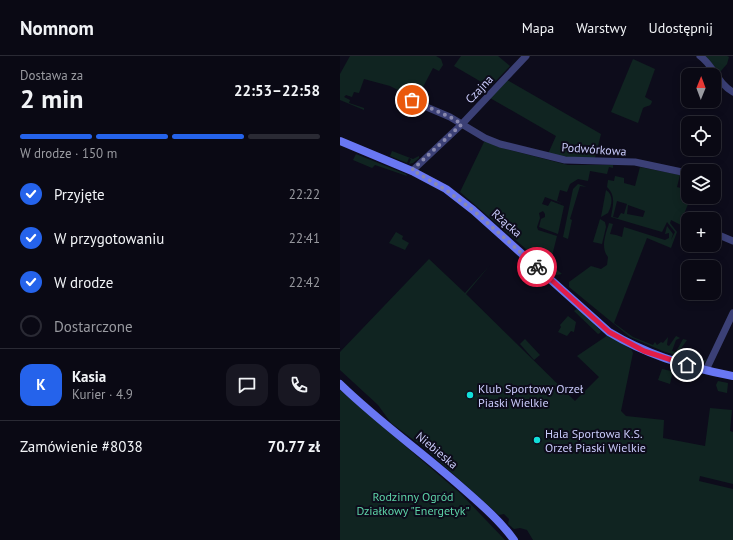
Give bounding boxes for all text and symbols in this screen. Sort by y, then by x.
text: Nomnom [20,16,94,40]
text: Mapa [522,19,554,37]
text: Warstwy [576,19,627,37]
text: Udostępnij [649,19,713,37]
text: Dostawa za [20,67,83,84]
north arrow [681,68,721,108]
map controls [681,68,721,300]
street label: Czajna [462,72,496,106]
text: 22:53–22:58 [234,81,320,100]
text: 2 min [20,82,83,115]
pin [395,83,429,117]
icon: bag [401,89,423,111]
button: locate [681,116,721,156]
street label: Podwórkowa [561,139,627,159]
text: W drodze · 150 m [20,145,117,162]
button: layers [681,164,721,204]
icon: check [20,183,42,205]
text: Przyjęte [54,185,105,204]
text: 22:22 [289,186,320,203]
street label: Rżącka [489,206,525,240]
button: + [681,212,721,252]
icon: check [20,227,42,249]
text: W przygotowaniu [54,229,164,248]
text: 22:41 [289,230,320,247]
courier [517,247,557,287]
icon: bike [526,256,548,278]
button: − [681,260,721,300]
icon: check [20,271,42,293]
text: W drodze [54,273,113,292]
text: 22:42 [289,274,320,291]
text: Dostarczone [54,317,133,336]
pin [670,348,704,382]
icon: home [676,354,698,376]
button: chat [226,364,268,406]
button: phone [278,364,320,406]
text: Kasia [72,367,106,386]
text: K [36,375,46,394]
place label: Klub Sportowy Orzeł Piaski Wielkie [478,381,584,410]
text: Kurier · 4.9 [72,386,133,403]
marker: Klub Sportowy Orzeł Piaski Wielkie [465,390,475,400]
place label: Hala Sportowa K.S. Orzeł Piaski Wielkie [545,426,646,455]
street label: Niebieska [413,428,461,472]
marker: Hala Sportowa K.S. Orzeł Piaski Wielkie [532,435,542,445]
text: Zamówienie #8038 [20,437,143,456]
text: 70.77 zł [268,437,320,456]
park label: Rodzinny Ogród Działkowy "Energetyk" [356,489,470,518]

